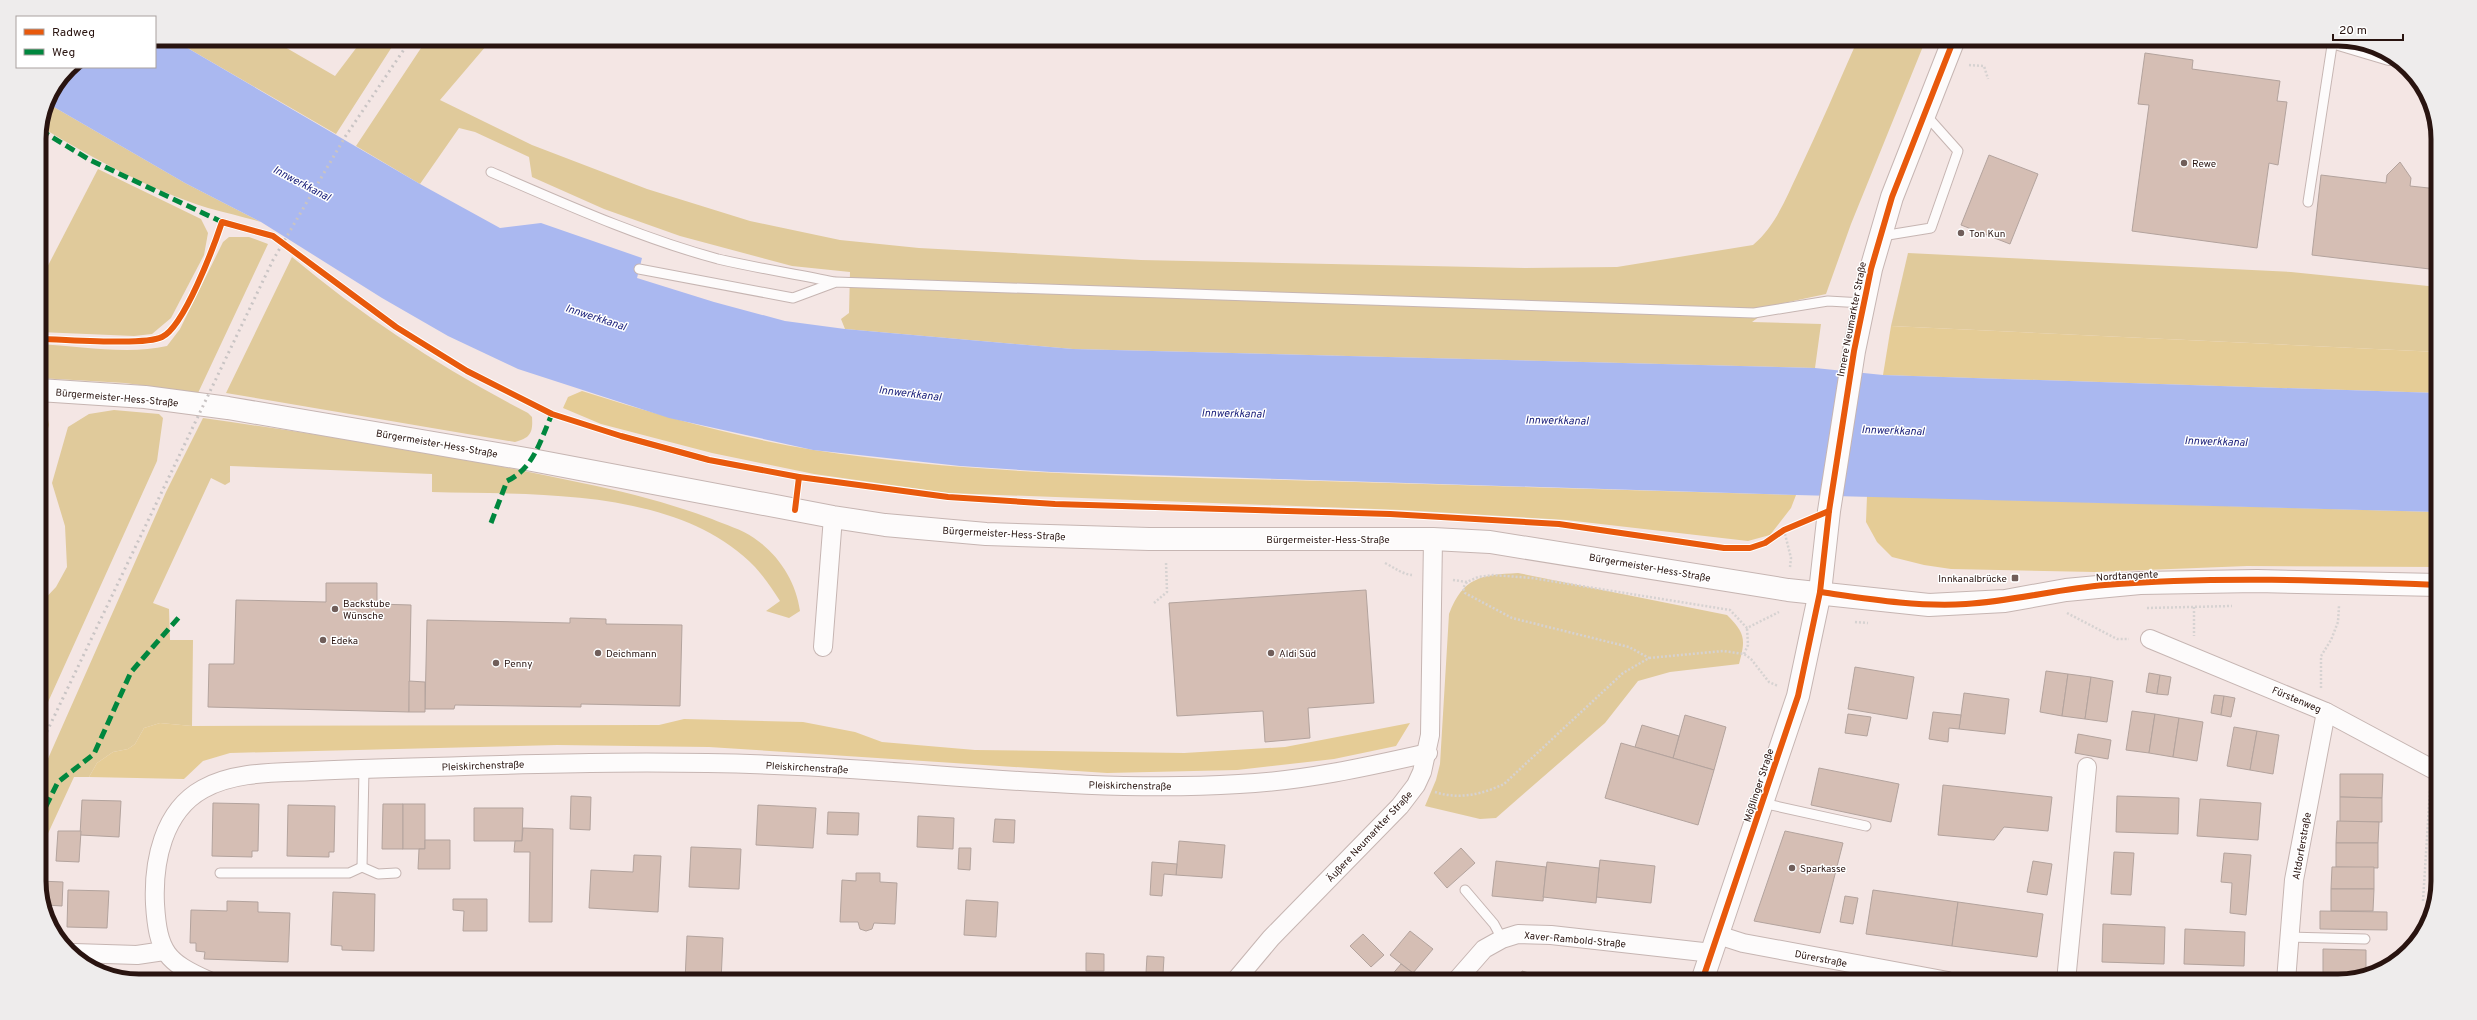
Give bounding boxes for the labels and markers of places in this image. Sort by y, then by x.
marker: Rewe [2179,158,2189,168]
place label: Rewe [2192,158,2216,171]
marker: Ton Kun [1956,228,1966,238]
place label: Ton Kun [1969,228,2005,241]
place label: Innkanalbrücke [1938,573,2007,586]
marker: Innkanalbrücke [2010,573,2020,583]
place label: Backstube Wünsche [343,598,390,623]
marker: Backstube Wünsche [330,604,340,614]
marker: Edeka [318,635,328,645]
place label: Edeka [331,635,358,648]
marker: Deichmann [593,648,603,658]
place label: Deichmann [606,648,657,661]
marker: Aldi Süd [1266,648,1276,658]
place label: Aldi Süd [1279,648,1316,661]
marker: Penny [491,658,501,668]
place label: Penny [504,658,532,671]
marker: Sparkasse [1787,863,1797,873]
place label: Sparkasse [1800,863,1846,876]

